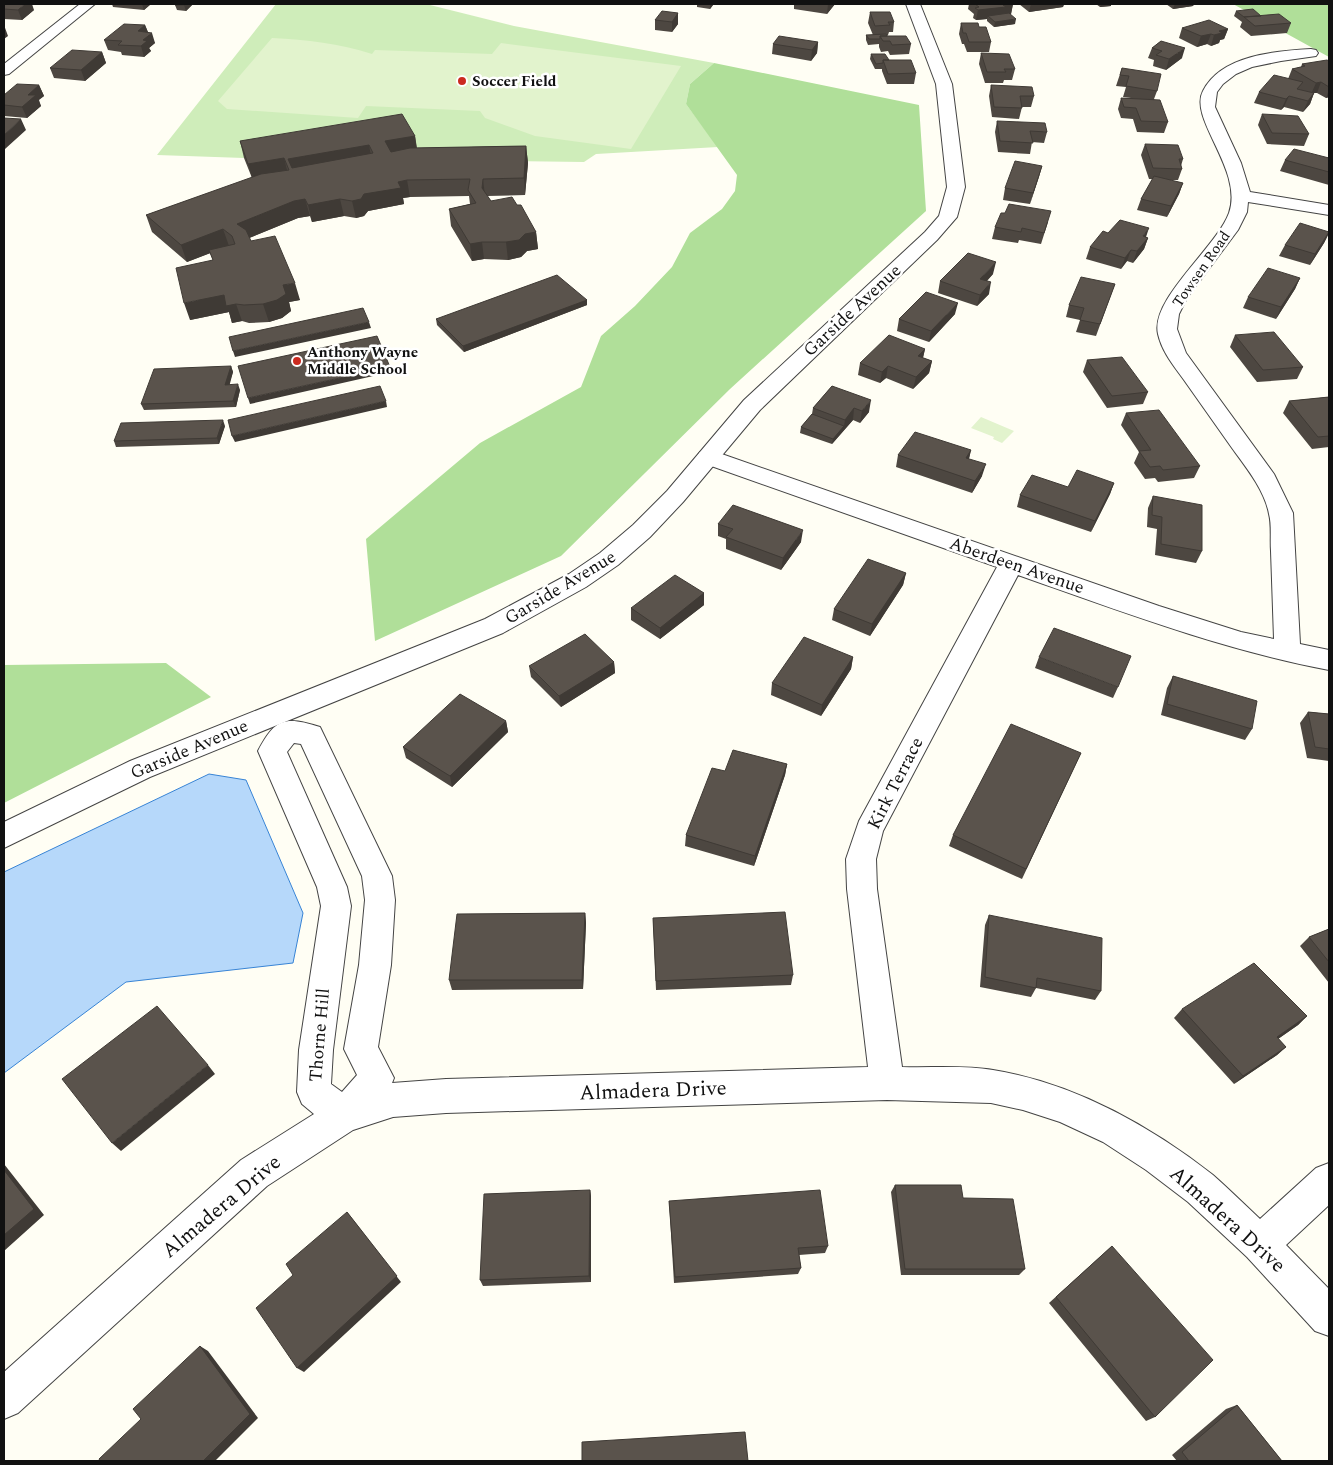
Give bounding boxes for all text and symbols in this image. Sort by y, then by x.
place label: Soccer Field [472,70,557,93]
marker: Soccer Field [456,75,468,87]
street label: Towsen Road [1167,226,1236,312]
street label: Garside Avenue [797,258,908,363]
place label: Anthony Wayne Middle School [307,341,418,381]
marker: Anthony Wayne Middle School [291,355,303,367]
street label: Aberdeen Avenue [946,530,1088,601]
street label: Garside Avenue [499,543,621,631]
street label: Garside Avenue [126,712,252,786]
street label: Kirk Terrace [861,732,930,834]
street label: Thorne Hill [302,987,337,1083]
street label: Almadera Drive [579,1072,727,1110]
street label: Almadera Drive [155,1147,288,1266]
street label: Almadera Drive [1162,1159,1293,1281]

